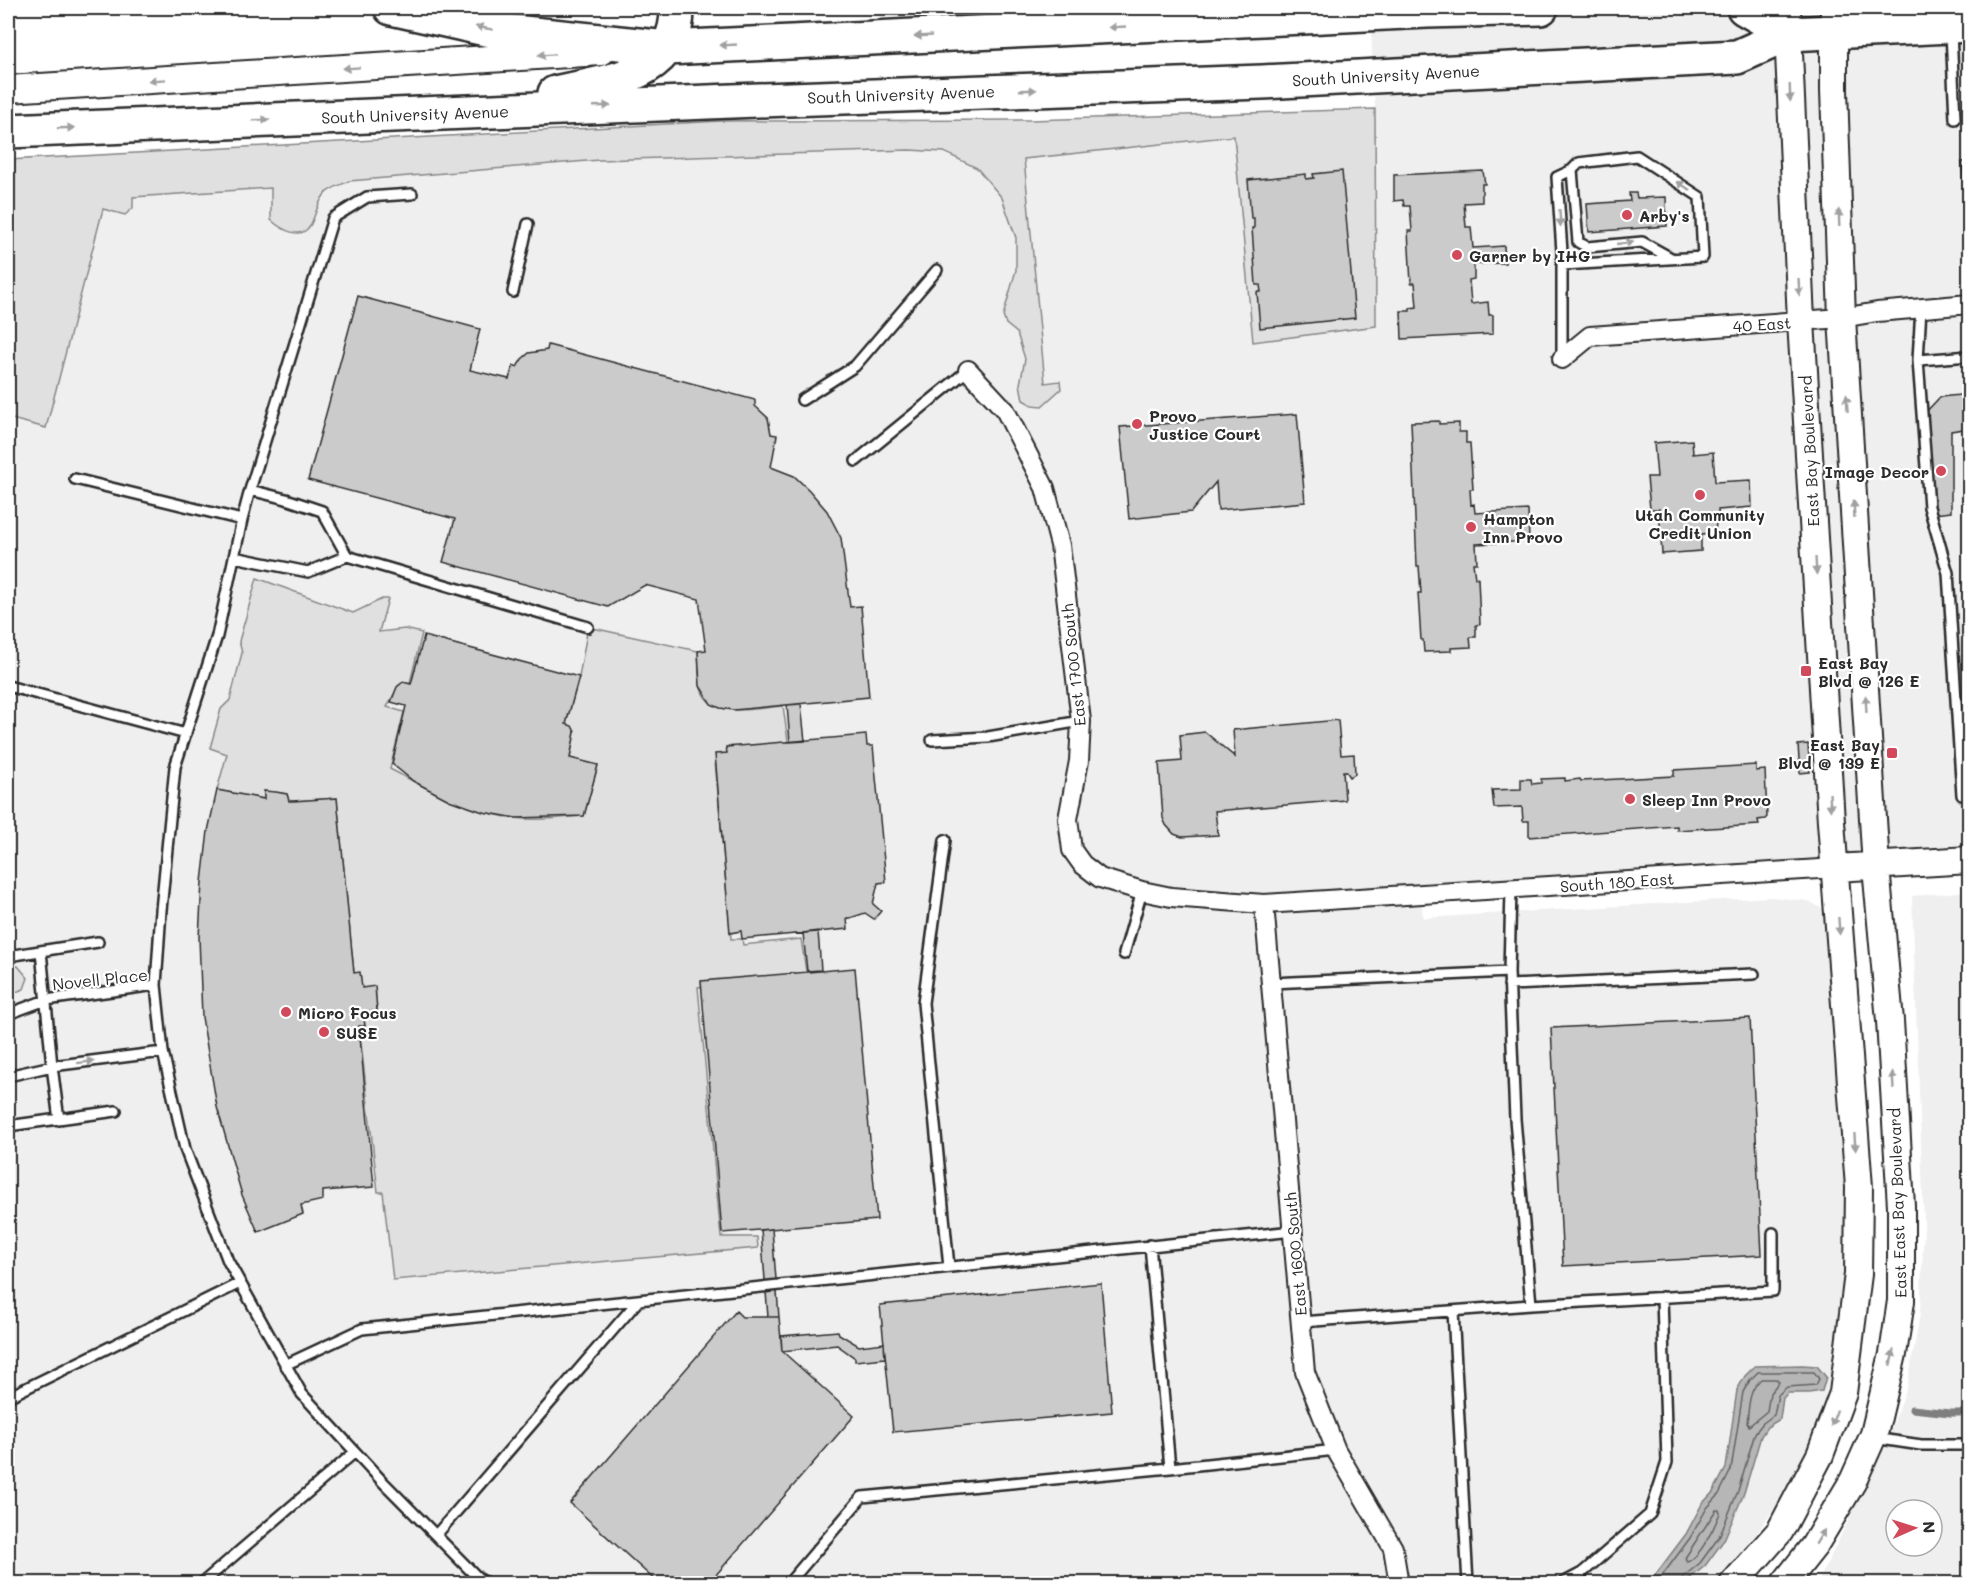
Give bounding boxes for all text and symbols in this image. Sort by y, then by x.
one-way arrow [1108,22,1127,31]
one-way arrow [474,23,493,32]
one-way arrow [913,31,932,40]
one-way arrow [718,40,737,49]
one-way arrow [536,51,555,60]
street label: South University Avenue [1292,60,1480,90]
one-way arrow [342,63,361,72]
one-way arrow [147,75,166,85]
street label: South University Avenue [807,80,995,108]
one-way arrow [1785,83,1795,102]
one-way arrow [1019,85,1038,95]
street label: South University Avenue [321,100,509,128]
one-way arrow [593,101,612,110]
one-way arrow [251,116,270,125]
one-way arrow [56,124,75,133]
one-way arrow [1675,181,1692,192]
place label: Arby's [1639,205,1690,226]
marker: Arby's [1620,208,1634,222]
one-way arrow [1555,209,1564,228]
one-way arrow [1834,209,1843,228]
one-way arrow [1616,238,1635,248]
place label: Garner by IHG [1469,245,1590,266]
marker: Garner by IHG [1450,248,1464,262]
one-way arrow [1794,278,1803,297]
street label: 40 East [1732,311,1792,337]
street label: East Bay Boulevard [1795,375,1823,527]
one-way arrow [1843,394,1852,413]
place label: Provo Justice Court [1149,405,1260,444]
marker: Provo Justice Court [1130,417,1144,431]
place label: Image Decor [1825,461,1929,482]
marker: Image Decor [1934,464,1948,478]
marker: Utah Community Credit Union [1693,488,1707,502]
one-way arrow [1849,499,1858,518]
place label: Utah Community Credit Union [1635,504,1765,543]
place label: Hampton Inn Provo [1483,508,1563,547]
marker: Hampton Inn Provo [1464,520,1478,534]
one-way arrow [1811,556,1820,575]
street label: East 1700 South [1056,603,1090,727]
place label: East Bay Blvd @ 126 E [1818,652,1920,691]
marker: East Bay Blvd @ 126 E [1799,664,1813,678]
one-way arrow [1861,694,1870,713]
place label: East Bay Blvd @ 139 E [1778,734,1880,773]
marker: East Bay Blvd @ 139 E [1885,746,1899,760]
place label: Sleep Inn Provo [1642,789,1771,810]
marker: Sleep Inn Provo [1623,792,1637,806]
one-way arrow [1825,793,1835,812]
street label: South 180 East [1559,868,1675,896]
one-way arrow [1834,917,1843,936]
street label: Novell Place [51,964,149,994]
place label: Micro Focus [298,1002,397,1023]
marker: Micro Focus [279,1005,293,1019]
place label: SUSE [336,1022,378,1043]
marker: SUSE [317,1025,331,1039]
one-way arrow [76,1057,95,1066]
one-way arrow [1889,1070,1898,1089]
street label: East East Bay Boulevard [1883,1108,1911,1298]
one-way arrow [1850,1132,1860,1151]
street label: East 1600 South [1279,1191,1311,1317]
one-way arrow [1887,1349,1897,1367]
one-way arrow [1828,1409,1838,1427]
north arrow [1884,1498,1944,1558]
text: N [1919,1521,1940,1534]
one-way arrow [1814,1529,1825,1545]

